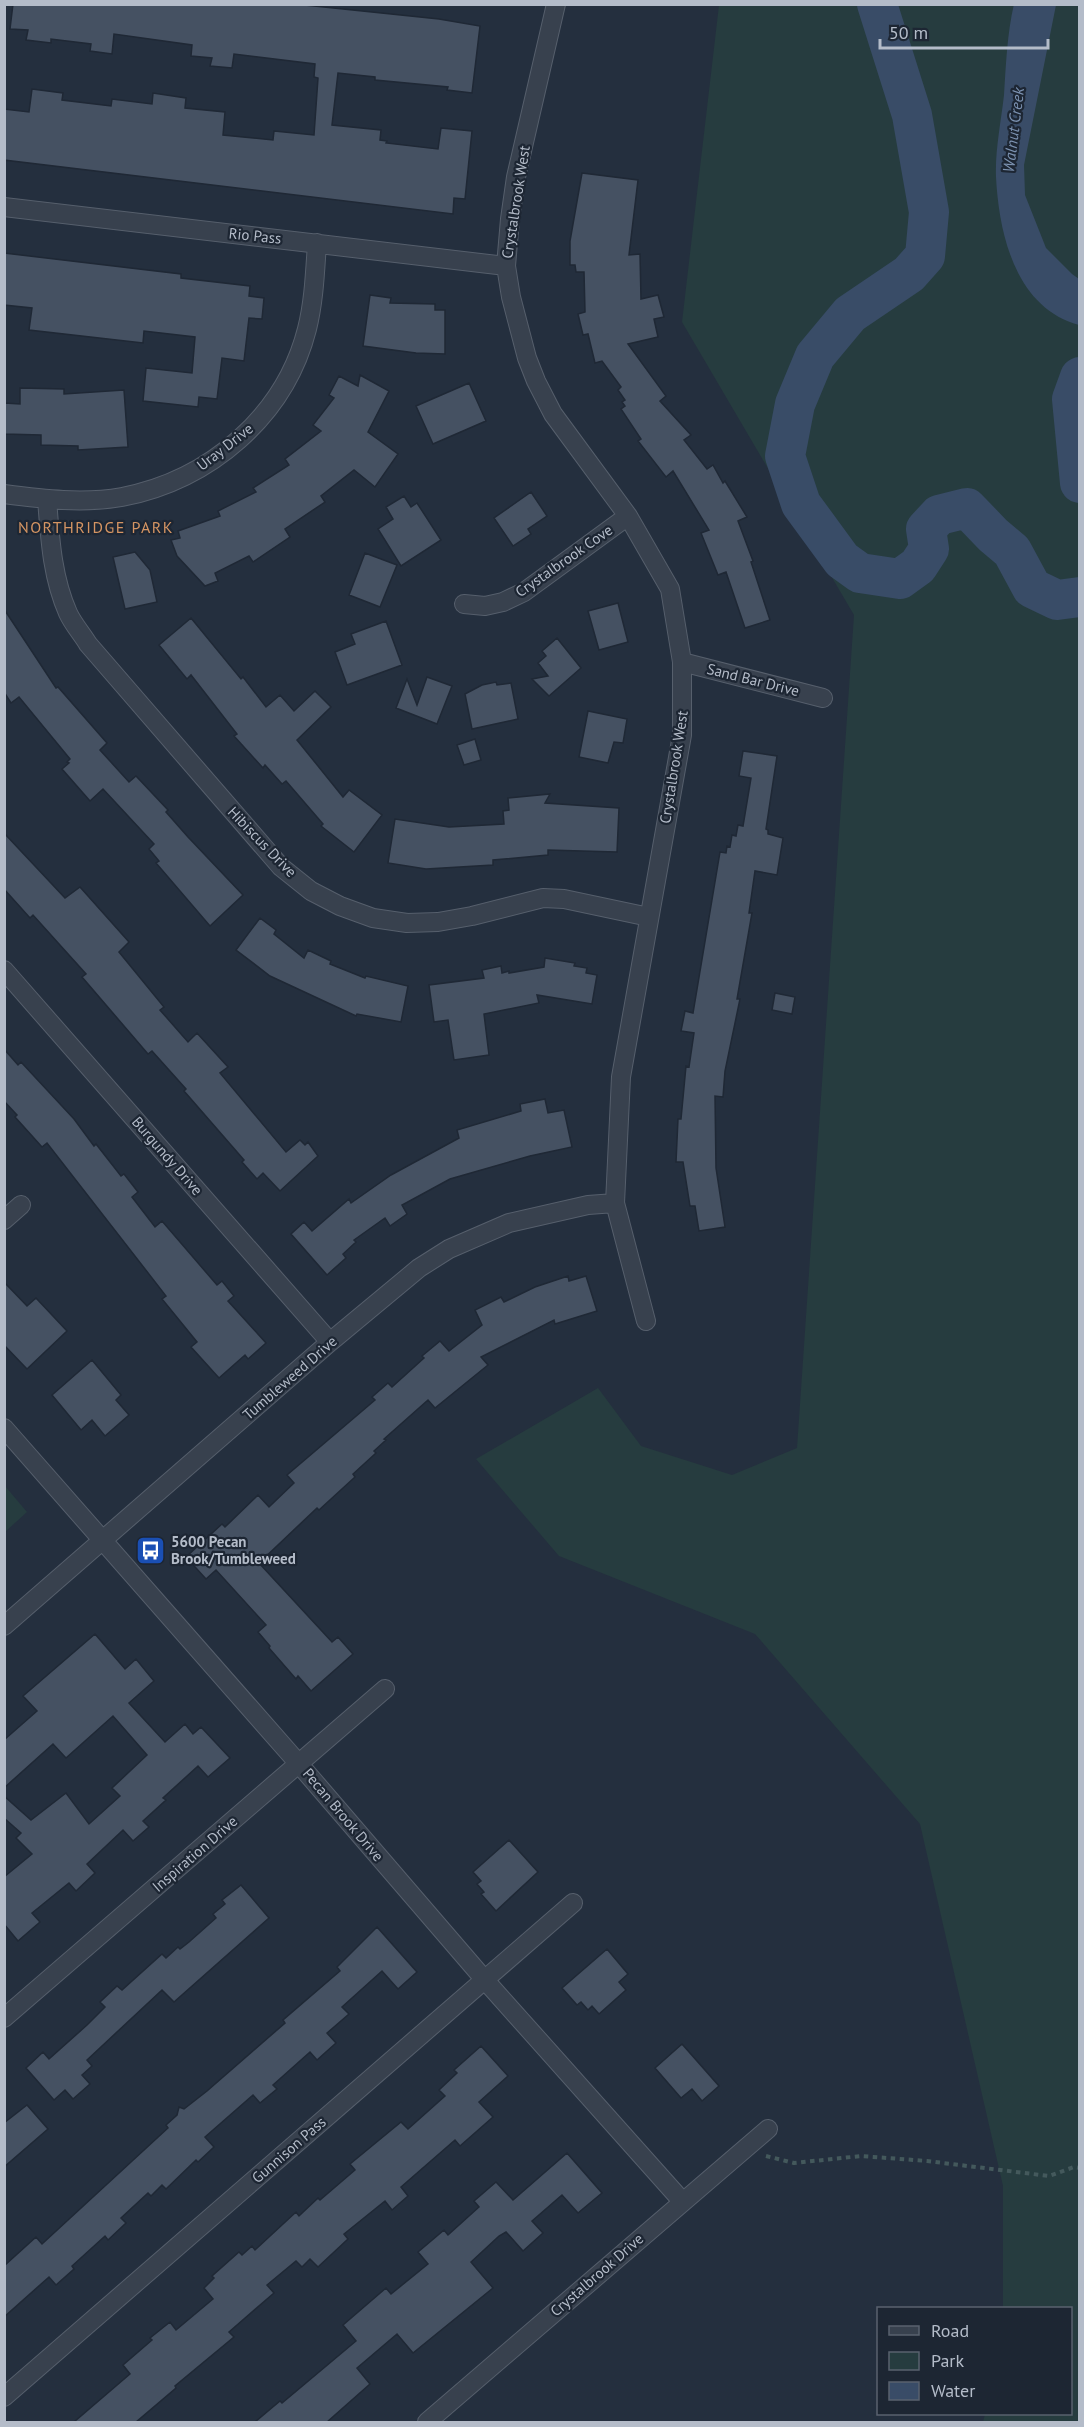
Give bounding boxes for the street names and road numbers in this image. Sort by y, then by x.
street label: Crystalbrook West [497,144,534,260]
street label: Rio Pass [228,223,282,248]
street label: Uray Drive [193,419,257,475]
street label: Crystalbrook Cove [511,520,616,601]
street label: Sand Bar Drive [705,659,801,700]
street label: Crystalbrook West [655,709,692,825]
street label: Hibiscus Drive [224,802,301,881]
street label: Burgundy Drive [128,1112,207,1199]
street label: Tumbleweed Drive [239,1332,341,1424]
street label: Pecan Brook Drive [299,1764,388,1865]
street label: Inspiration Drive [148,1812,241,1896]
street label: Gunnison Pass [248,2112,330,2187]
street label: Crystalbrook Drive [546,2229,647,2320]

